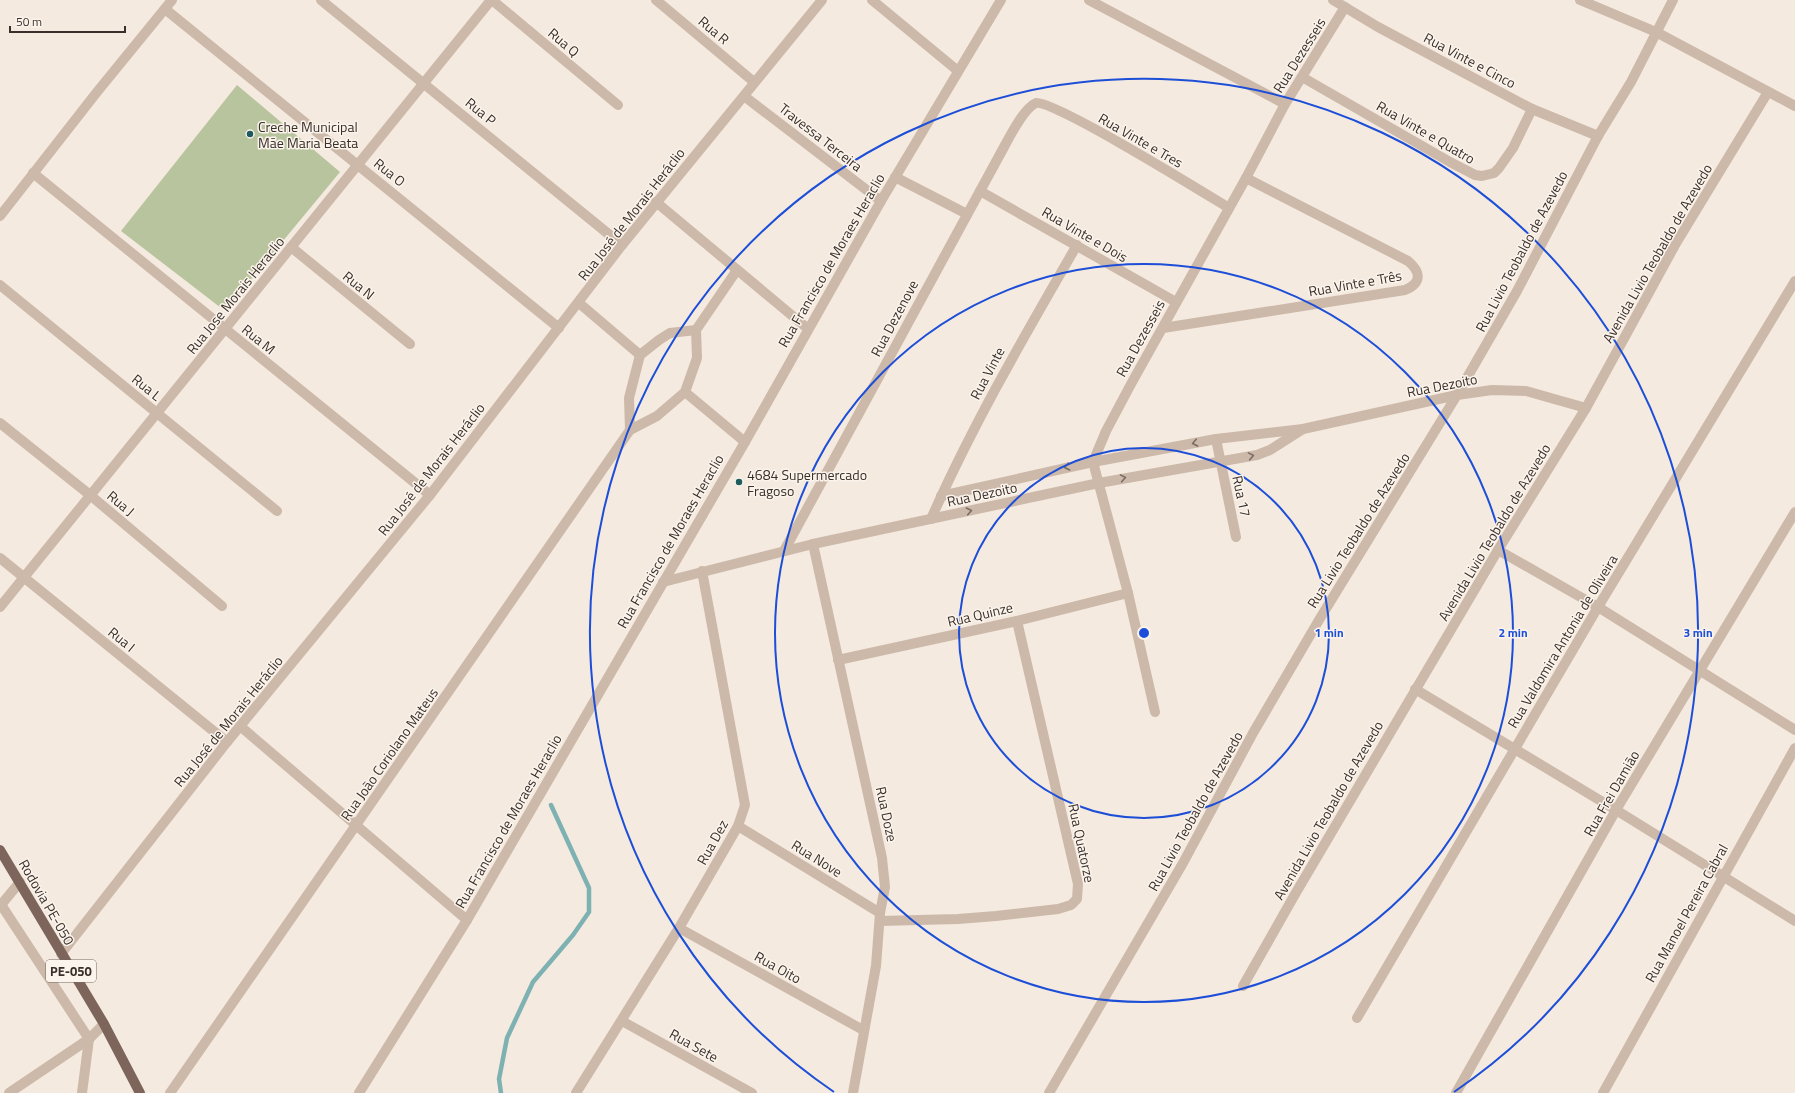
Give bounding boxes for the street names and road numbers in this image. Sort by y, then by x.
street label: Rua R [694,11,734,49]
street label: Rua Dezesseis [1267,13,1331,97]
street label: Rua Q [544,23,584,61]
street label: Rua Vinte e Cinco [1420,27,1520,93]
street label: Rua P [461,92,501,130]
street label: Rua Vinte e Quatro [1373,95,1479,169]
street label: Travessa Terceira [775,98,867,176]
street label: Rua Vinte e Tres [1095,107,1187,173]
street label: Rua José de Morais Heráclio [572,143,690,285]
street label: Rua O [370,153,410,191]
street label: Avenida Livio Teobaldo de Azevedo [1597,160,1717,346]
street label: Rua Livio Teobaldo de Azevedo [1470,167,1572,335]
street label: Rua Francisco de Moraes Heraclio [772,169,890,351]
street label: Rua Vinte e Dois [1038,201,1132,267]
street label: Rua Jose Morais Heraclio [181,232,289,358]
street label: Rua Vinte e Três [1307,264,1403,302]
street label: Rua N [339,266,379,304]
street label: Rua Dezenove [865,276,923,360]
street label: Rua Dezesseis [1110,296,1170,380]
street label: Rua M [238,319,280,359]
street label: Rua Vinte [964,343,1010,403]
street label: Rua Dezoito [1405,368,1479,402]
street label: Rua L [128,369,167,406]
street label: Rua José de Morais Heráclio [372,398,490,540]
street label: Avenida Livio Teobaldo de Azevedo [1433,439,1555,625]
street label: Rua Livio Teobaldo de Azevedo [1301,448,1415,612]
street label: Rua Francisco de Moraes Heraclio [611,450,729,632]
street label: Rua 17 [1227,473,1257,519]
street label: Rua Dezoito [945,476,1019,512]
street label: Rua J [103,485,139,521]
street label: Rua Valdomira Antonia de Oliveira [1502,550,1622,732]
street label: Rua Quinze [945,596,1015,632]
street label: Rua I [104,622,140,656]
street label: Rua José de Morais Heráclio [168,651,288,791]
street label: Rua João Coriolano Mateus [335,683,443,825]
street label: Avenida Livio Teobaldo de Azevedo [1268,717,1388,903]
street label: Rua Livio Teobaldo de Azevedo [1142,727,1248,895]
street label: Rua Francisco de Moraes Heraclio [449,730,567,912]
street label: Rua Frei Damião [1578,746,1644,840]
street label: Rua Doze [871,784,903,844]
street label: Rua Quatorze [1063,802,1101,884]
street label: Rua Dez [691,816,733,868]
street label: Rua Nove [787,834,847,882]
street label: Rua Manoel Pereira Cabral [1639,840,1733,986]
street label: Rodovia PE-050 [14,855,80,949]
street label: Rua Oito [751,946,805,988]
road number: PE-050 [46,960,96,982]
street label: Rua Sete [666,1023,722,1067]

